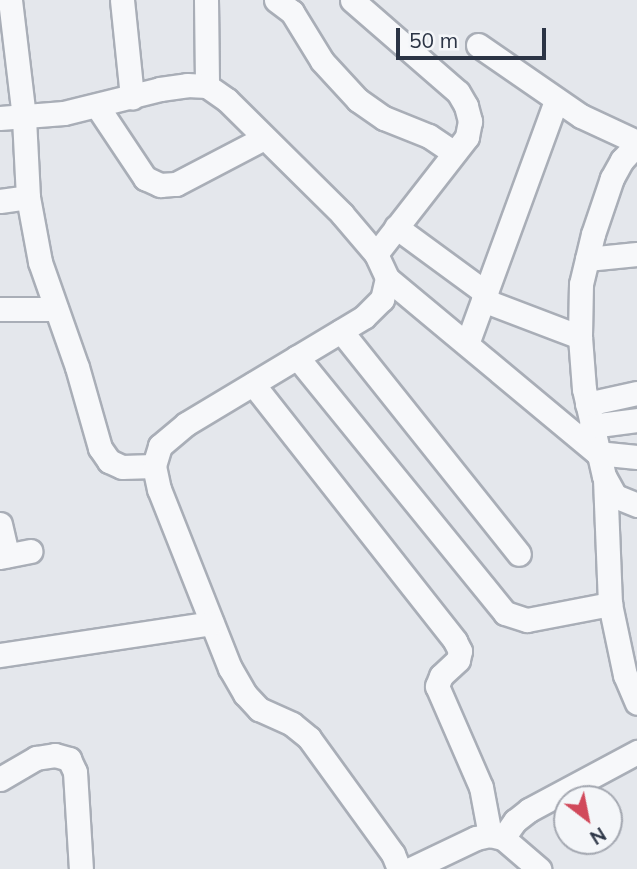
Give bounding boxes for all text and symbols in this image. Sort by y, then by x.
scale bar [399,14,550,58]
text: 50 m [409,27,458,53]
north arrow [553,785,623,855]
text: N [586,822,611,850]

